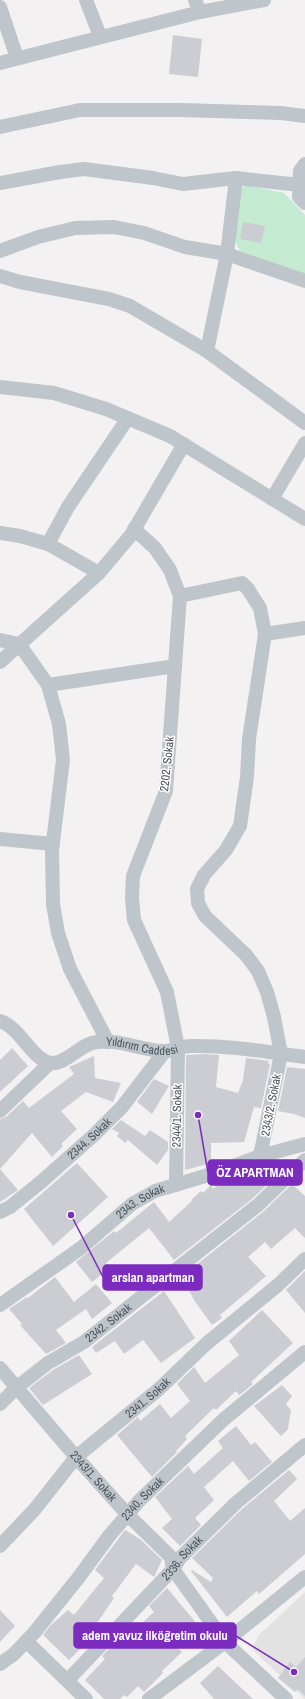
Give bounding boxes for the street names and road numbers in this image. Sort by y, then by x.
street label: 2202. Sokak [156,736,178,792]
street label: Yıldırım Caddesi [105,1033,180,1059]
street label: 2343/2. Sokak [257,1073,285,1137]
street label: 2344/1. Sokak [168,1084,186,1148]
street label: 2344. Sokak [64,1114,115,1163]
street label: 2343. Sokak [113,1181,167,1222]
street label: 2342. Sokak [82,1299,135,1346]
street label: 2341. Sokak [122,1374,174,1422]
street label: 2343/1. Sokak [66,1448,120,1505]
street label: 2340. Sokak [118,1473,167,1524]
street label: 2336. Sokak [158,1532,206,1584]

